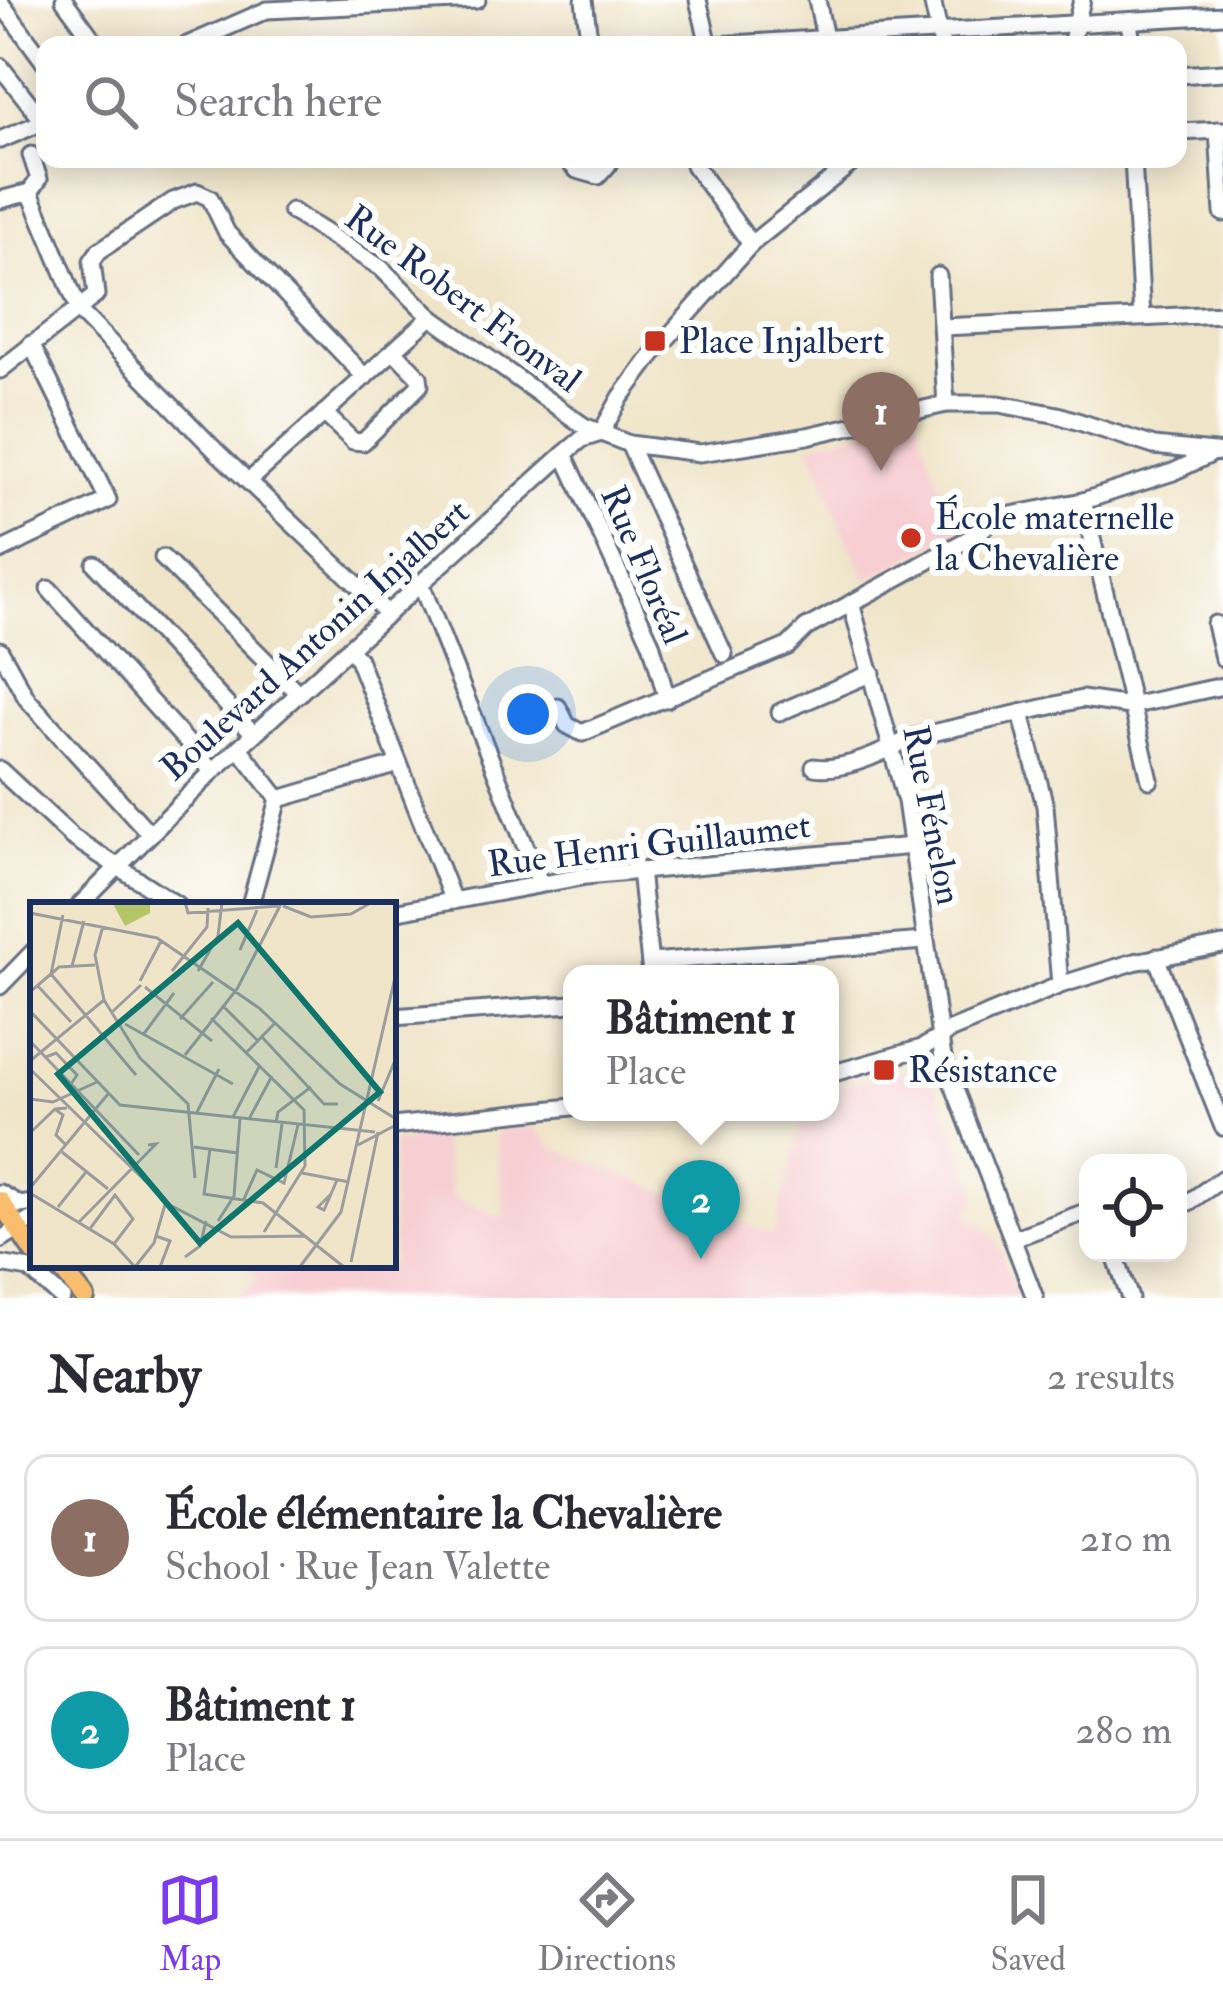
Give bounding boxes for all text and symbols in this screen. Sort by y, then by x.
search box [36,36,1187,168]
icon: search [78,69,144,135]
text: Search here [174,74,382,130]
street label: Rue Robert Fronval [336,195,590,403]
place label: Place Injalbert [679,319,884,364]
marker: Place Injalbert [642,328,668,354]
pin: 1 [842,372,920,471]
street label: Rue Floréal [590,479,698,651]
street label: Boulevard Antonin Injalbert [151,490,479,790]
place label: École maternelle la Chevalière [935,494,1174,581]
marker: École maternelle la Chevalière [898,525,924,551]
your location [498,684,558,744]
street label: Rue Fénelon [893,721,971,909]
street label: Rue Henri Guillaumet [485,803,813,887]
inset map [30,902,396,1268]
popup [563,965,839,1121]
text: Bâtiment 1 [605,991,797,1047]
text: Place [605,1047,686,1096]
place label: Résistance [908,1048,1057,1093]
marker: Résistance [871,1057,897,1083]
map controls [1079,1154,1187,1262]
button: locate [1079,1154,1187,1262]
pin: 2 [662,1160,740,1259]
text: Nearby [48,1344,201,1408]
text: 2 results [1047,1352,1175,1401]
text: École élémentaire la Chevalière [165,1486,722,1542]
text: 1 [83,1514,97,1563]
text: 210 m [1080,1514,1172,1563]
text: School · Rue Jean Valette [165,1542,550,1591]
text: Bâtiment 1 [165,1678,356,1734]
text: 2 [80,1706,100,1755]
text: 280 m [1075,1706,1172,1755]
text: Place [165,1734,246,1783]
tab: Map [157,1867,223,1980]
tab: Directions [538,1867,676,1980]
tab: Saved [990,1867,1066,1980]

